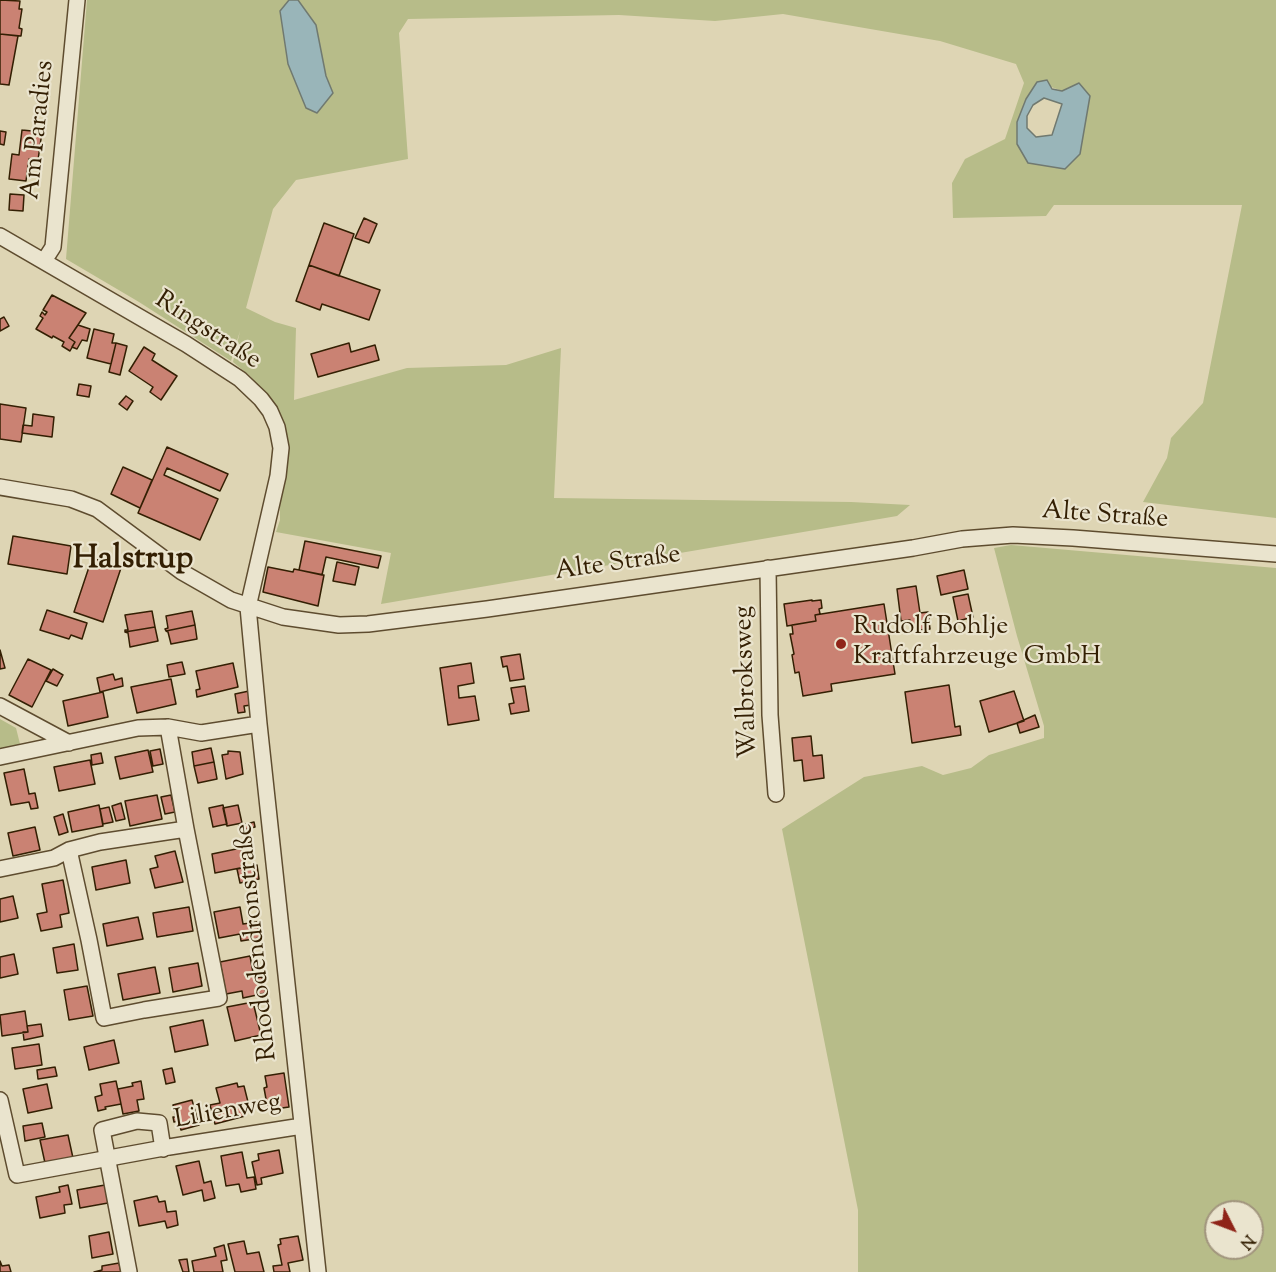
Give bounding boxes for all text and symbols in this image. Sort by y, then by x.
street label: Am Paradies [17,59,63,201]
street label: Ringstraße [148,286,266,378]
street label: Alte Straße [1041,497,1169,537]
street label: Alte Straße [553,541,683,589]
district label: Halstrup [73,543,193,581]
street label: Walbroksweg [730,605,766,759]
place label: Rudolf Bohlje Kraftfahrzeuge GmbH [853,613,1101,674]
marker: Rudolf Bohlje Kraftfahrzeuge GmbH [834,637,848,651]
street label: Rhododendronstraße [230,822,286,1062]
street label: Lilienweg [172,1088,284,1138]
north arrow [1204,1200,1264,1260]
text: N [1233,1229,1259,1253]

